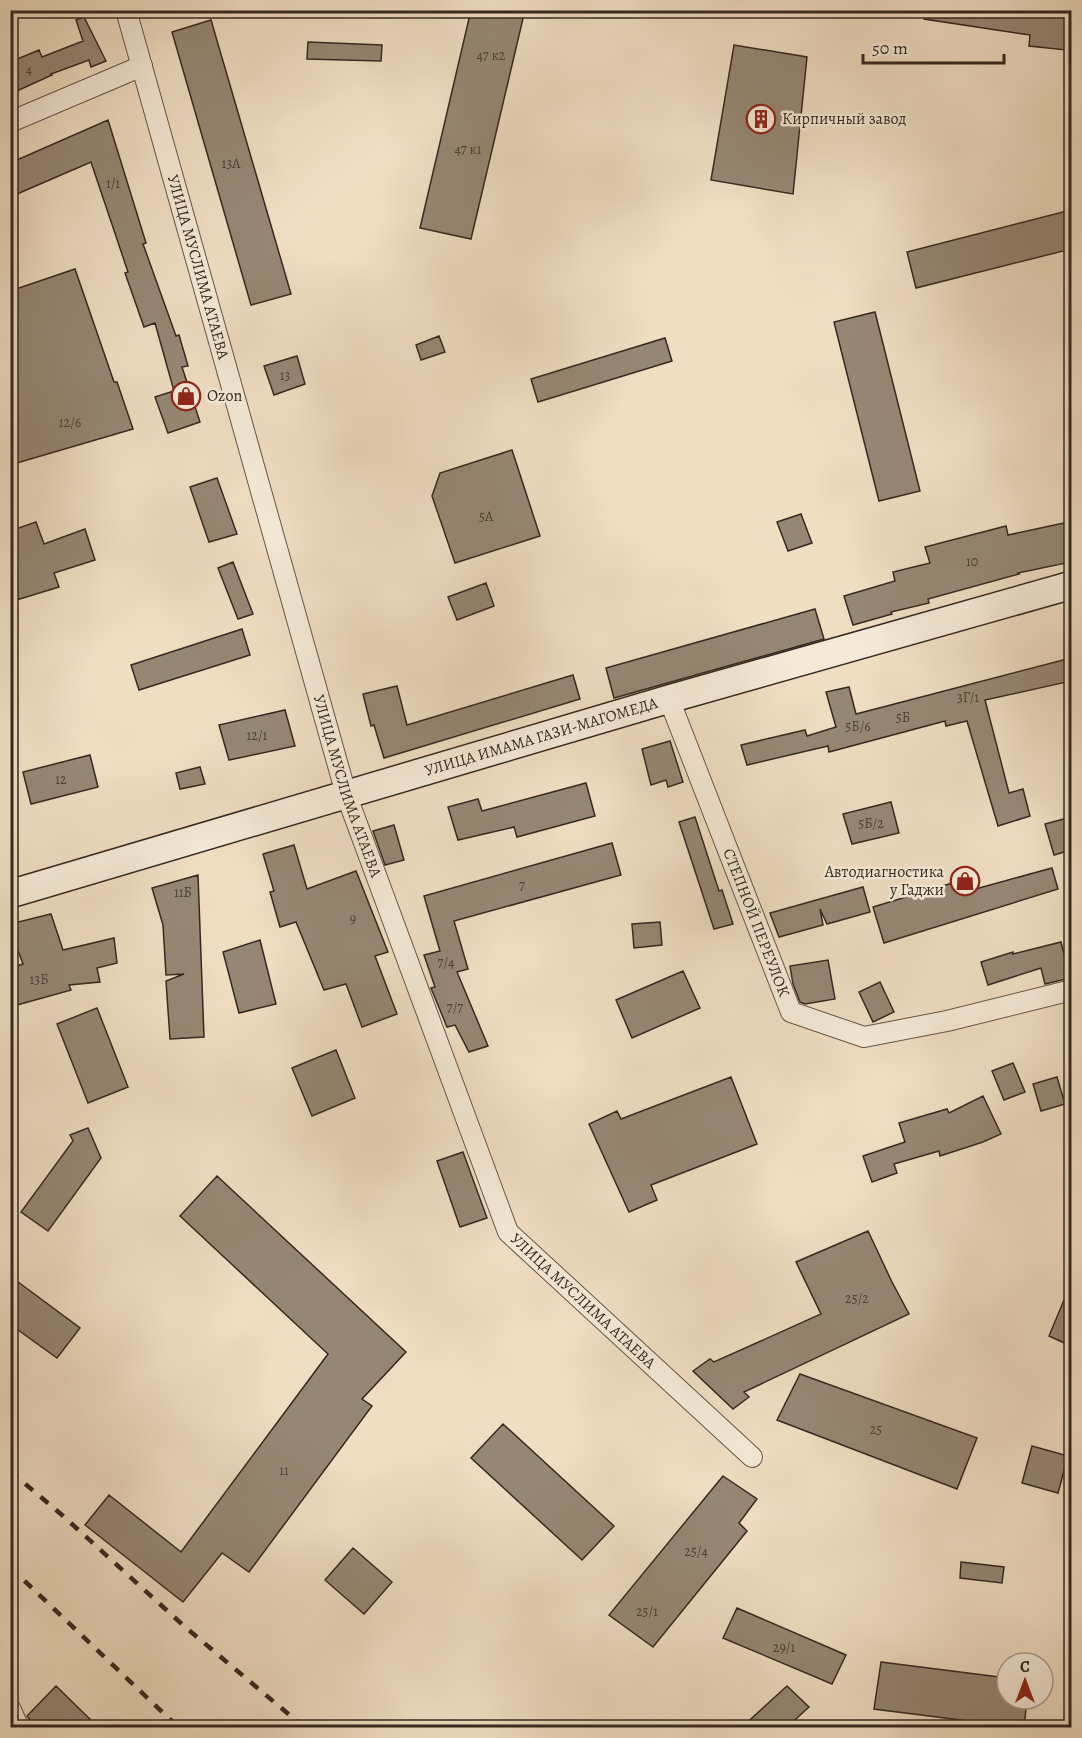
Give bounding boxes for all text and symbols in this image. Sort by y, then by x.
scale bar [863,27,1004,65]
text: 50 m [872,36,908,60]
house number: 47 к2 [477,46,506,65]
house number: 4 [26,60,32,79]
building icon: Кирпичный завод [745,103,777,135]
place label: Кирпичный завод [782,108,907,130]
house number: 47 к1 [454,140,482,159]
house number: 13А [222,154,241,173]
street label: УЛИЦА МУСЛИМА АТАЕВА [162,172,235,363]
house number: 1/1 [106,174,120,193]
house number: 13 [280,366,290,385]
shop icon: Ozon [170,380,202,412]
place label: Ozon [207,385,242,407]
house number: 12/6 [59,413,81,432]
house number: 5А [479,507,494,526]
house number: 10 [966,552,978,571]
house number: 3Г/1 [957,688,979,707]
street label: УЛИЦА МУСЛИМА АТАЕВА [308,692,387,881]
street label: УЛИЦА ИМАМА ГАЗИ-МАГОМЕДА [422,692,661,782]
house number: 5Б [896,708,910,727]
house number: 5Б/6 [845,717,871,736]
house number: 12/1 [247,726,268,745]
house number: 12 [55,770,67,789]
house number: 5Б/2 [858,814,884,833]
street label: СТЕПНОЙ ПЕРЕУЛОК [717,845,795,1001]
place label: Автодиагностика у Гаджи [824,861,945,901]
shop icon: Автодиагностика у Гаджи [949,865,981,897]
house number: 7 [519,876,525,895]
house number: 11Б [174,883,192,902]
house number: 9 [350,909,356,928]
house number: 7/4 [438,953,454,972]
house number: 13Б [30,970,48,989]
house number: 7/7 [447,998,463,1017]
street label: УЛИЦА МУСЛИМА АТАЕВА [505,1228,661,1374]
house number: 25/2 [845,1289,869,1308]
house number: 25 [870,1420,882,1439]
house number: 11 [279,1461,289,1480]
house number: 25/4 [684,1542,708,1561]
house number: 25/1 [636,1602,658,1621]
house number: 29/1 [773,1638,795,1657]
north arrow [995,1651,1055,1711]
text: С [1020,1656,1030,1678]

